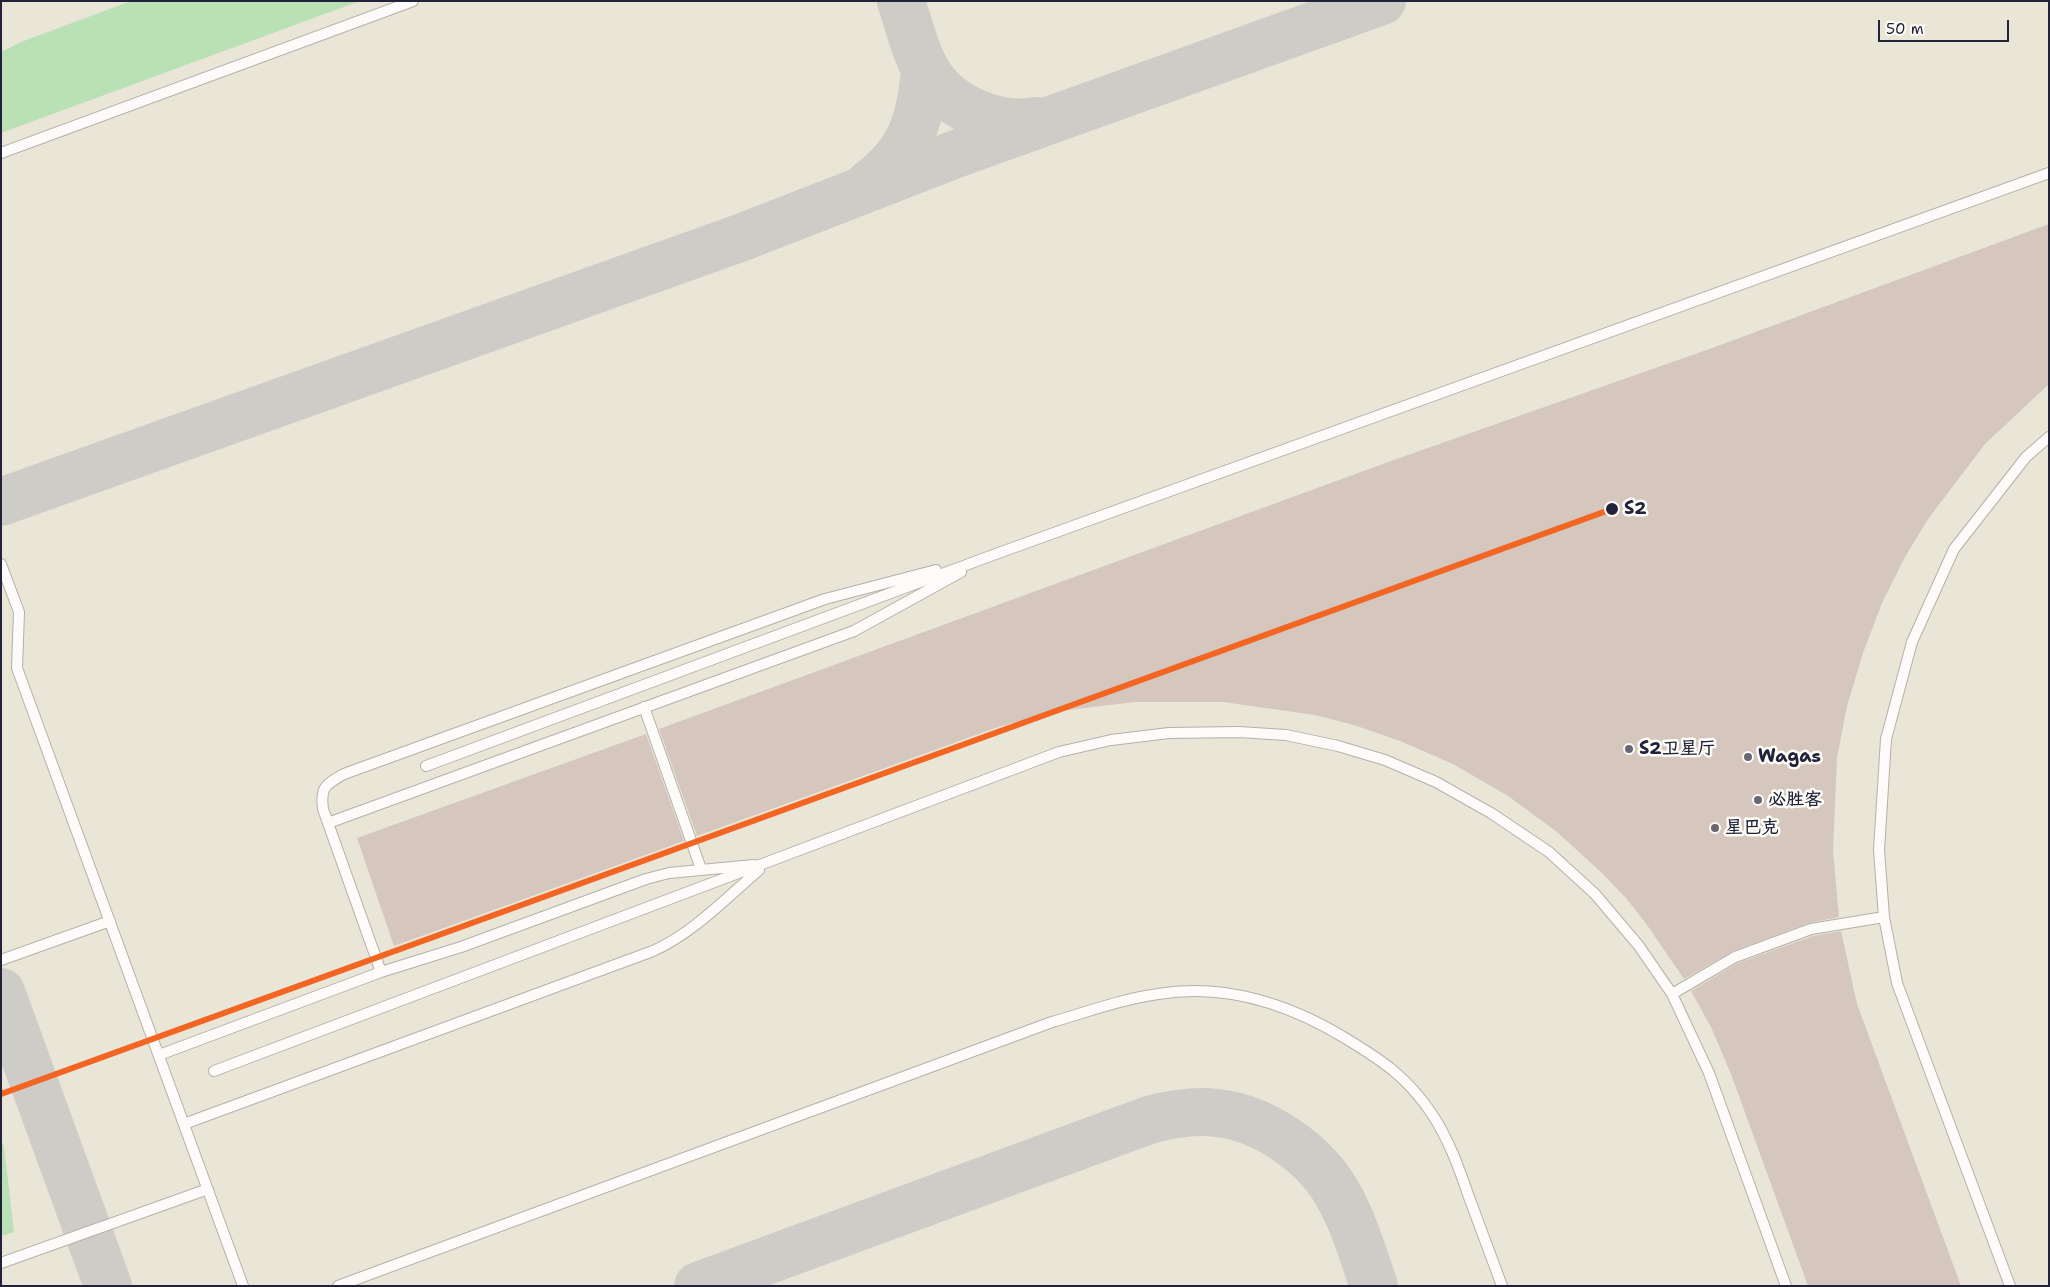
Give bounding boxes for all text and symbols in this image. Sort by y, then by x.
scale bar [1880,10,2011,42]
text: 50 m [1886,19,1924,39]
place label: S2 [1624,498,1647,520]
marker: S2 [1604,501,1620,517]
place label: S2卫星厅 [1639,738,1716,760]
marker: S2卫星厅 [1623,743,1635,755]
place label: Wagas [1758,746,1821,768]
marker: Wagas [1742,751,1754,763]
place label: 必胜客 [1768,789,1822,811]
marker: 必胜客 [1752,794,1764,806]
place label: 星巴克 [1725,817,1779,839]
marker: 星巴克 [1709,822,1721,834]

